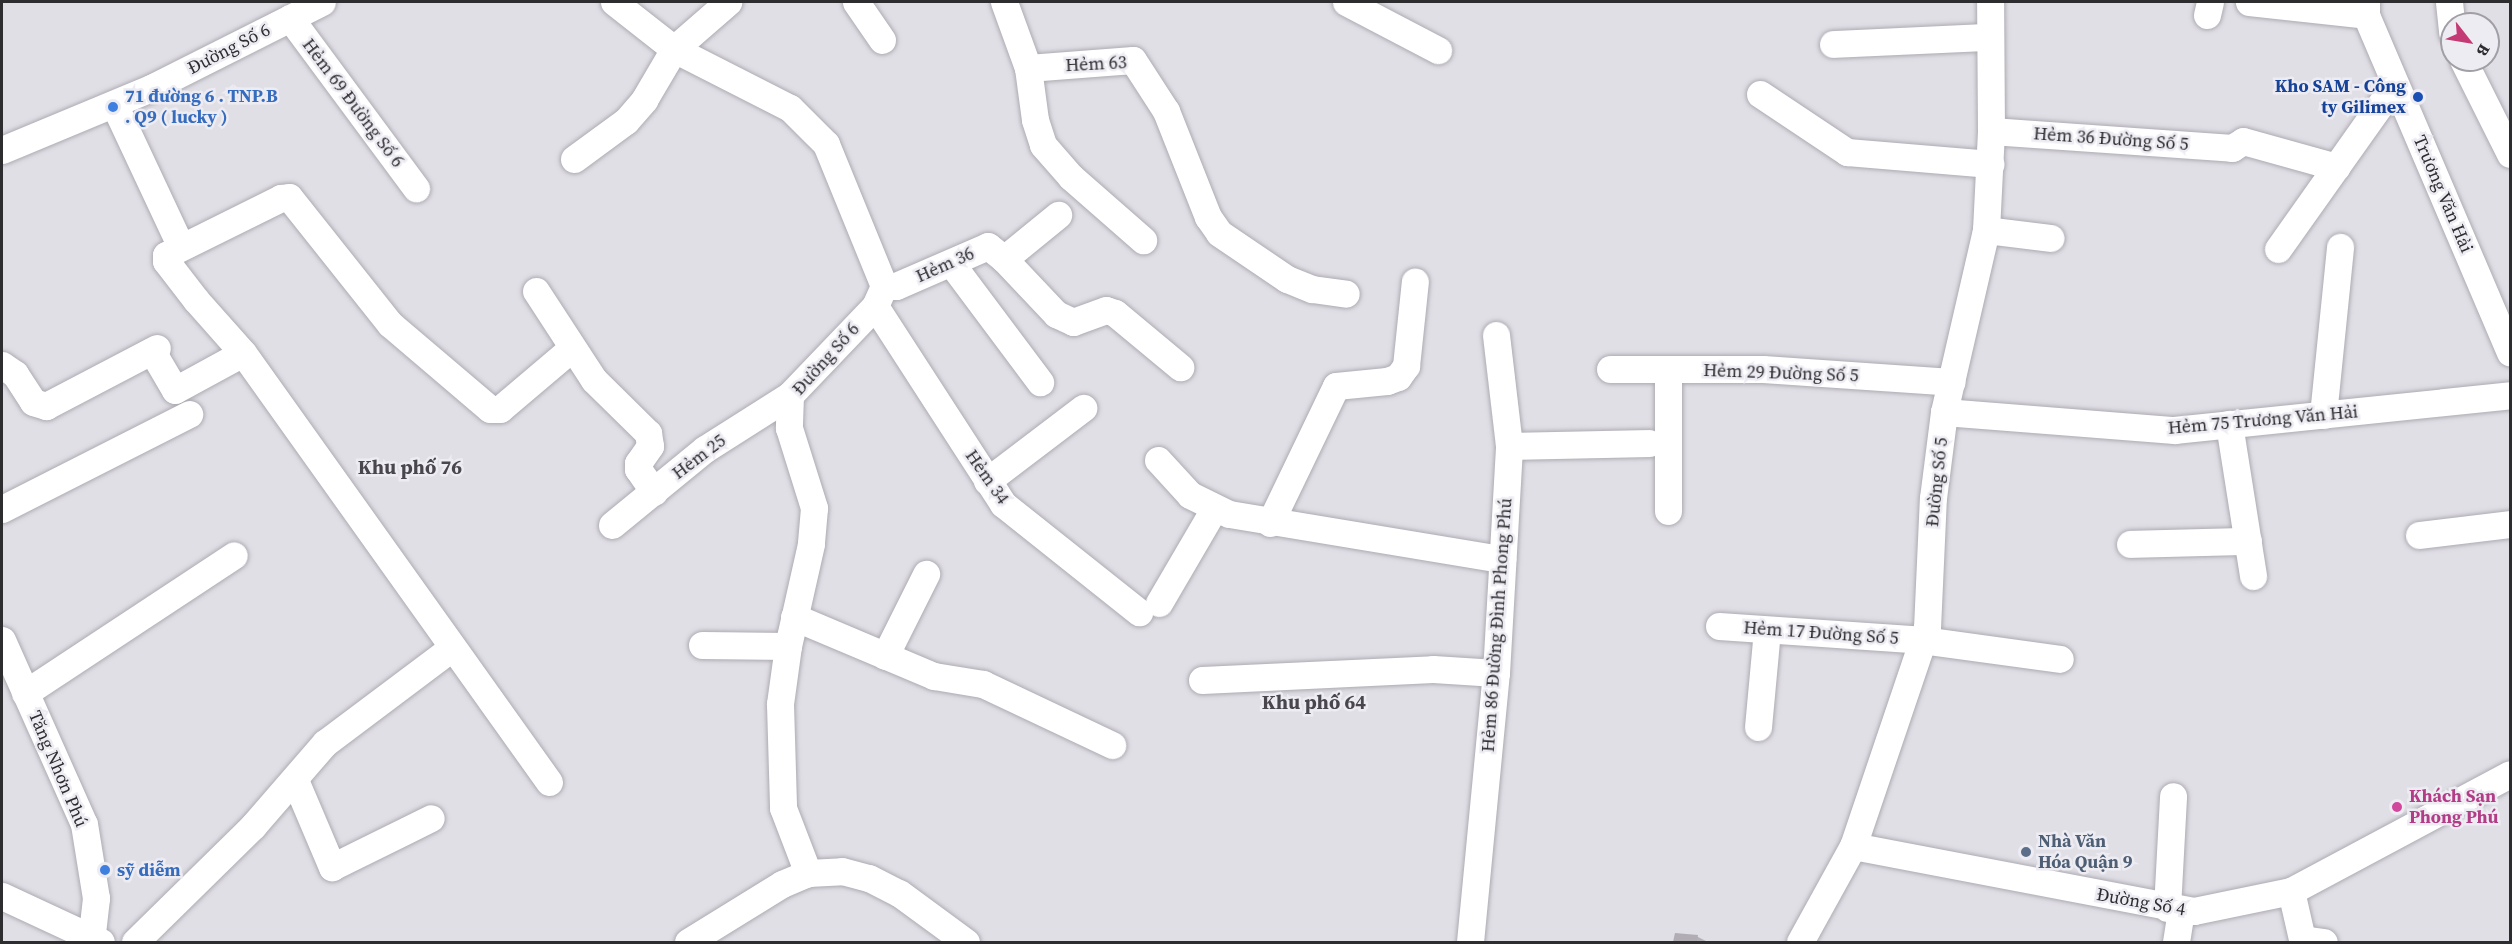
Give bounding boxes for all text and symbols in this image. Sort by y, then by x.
north arrow [2440,12,2500,72]
street label: Đường Số 6 [184,19,274,79]
street label: Hẻm 69 Đường Số 6 [298,34,408,172]
text: B [2472,40,2496,60]
street label: Hẻm 63 [1065,52,1127,76]
place label: Kho SAM - Công ty Gilimex [2275,76,2406,118]
place label: 71 đường 6 . TNP.B . Q9 ( lucky ) [125,86,278,128]
marker: Kho SAM - Công ty Gilimex [2411,90,2425,104]
marker: 71 đường 6 . TNP.B . Q9 ( lucky ) [106,100,120,114]
street label: Hẻm 36 Đường Số 5 [2033,123,2189,155]
street label: Trương Văn Hải [2408,132,2478,256]
street label: Hẻm 36 [913,243,977,287]
street label: Đường Số 6 [788,318,864,400]
street label: Hẻm 29 Đường Số 5 [1703,359,1859,387]
street label: Hẻm 75 Trương Văn Hải [2167,401,2359,439]
street label: Hẻm 25 [668,430,730,484]
street label: Đường Số 5 [1922,436,1952,528]
street label: Hẻm 34 [961,446,1013,508]
district label: Khu phố 76 [358,455,462,479]
street label: Hẻm 86 Đường Đình Phong Phú [1477,497,1517,753]
street label: Hẻm 17 Đường Số 5 [1743,617,1899,649]
district label: Khu phố 64 [1262,690,1366,714]
street label: Tăng Nhơn Phú [24,707,92,831]
place label: Khách Sạn Phong Phú [2409,786,2498,828]
marker: Khách Sạn Phong Phú [2390,800,2404,814]
place label: Nhà Văn Hóa Quận 9 [2038,831,2133,874]
marker: Nhà Văn Hóa Quận 9 [2019,845,2033,859]
place label: sỹ diễm [117,859,181,881]
marker: sỹ diễm [98,863,112,877]
street label: Đường Số 4 [2095,884,2187,920]

